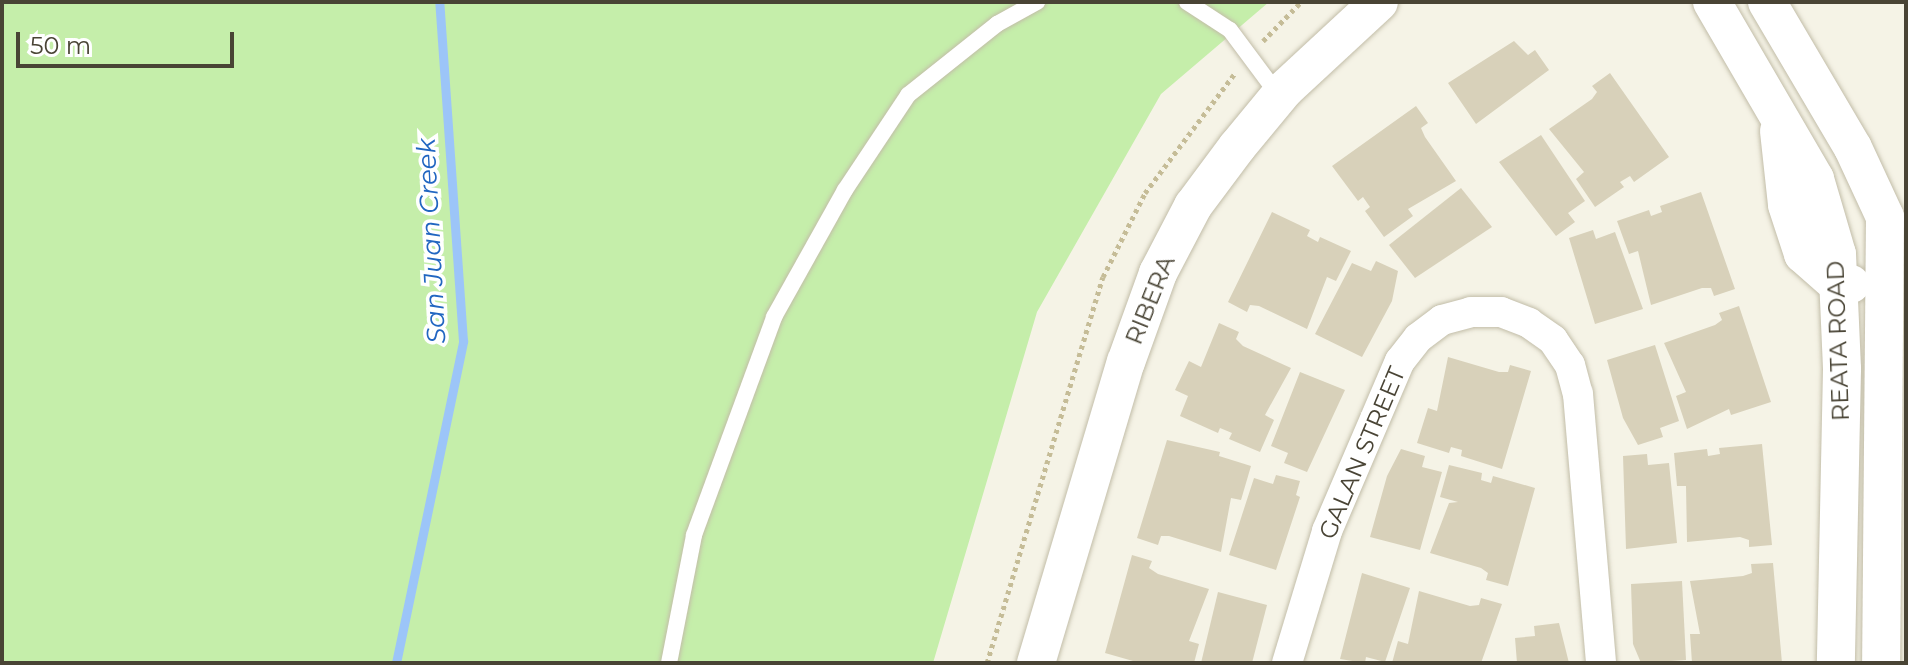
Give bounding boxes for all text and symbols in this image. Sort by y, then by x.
scale bar [20,16,238,66]
text: 50 m [30,31,91,60]
water label: San Juan Creek [411,137,453,345]
street label: RIBERA [1119,251,1181,349]
street label: REATA ROAD [1821,260,1855,422]
street label: GALAN STREET [1313,362,1411,544]

